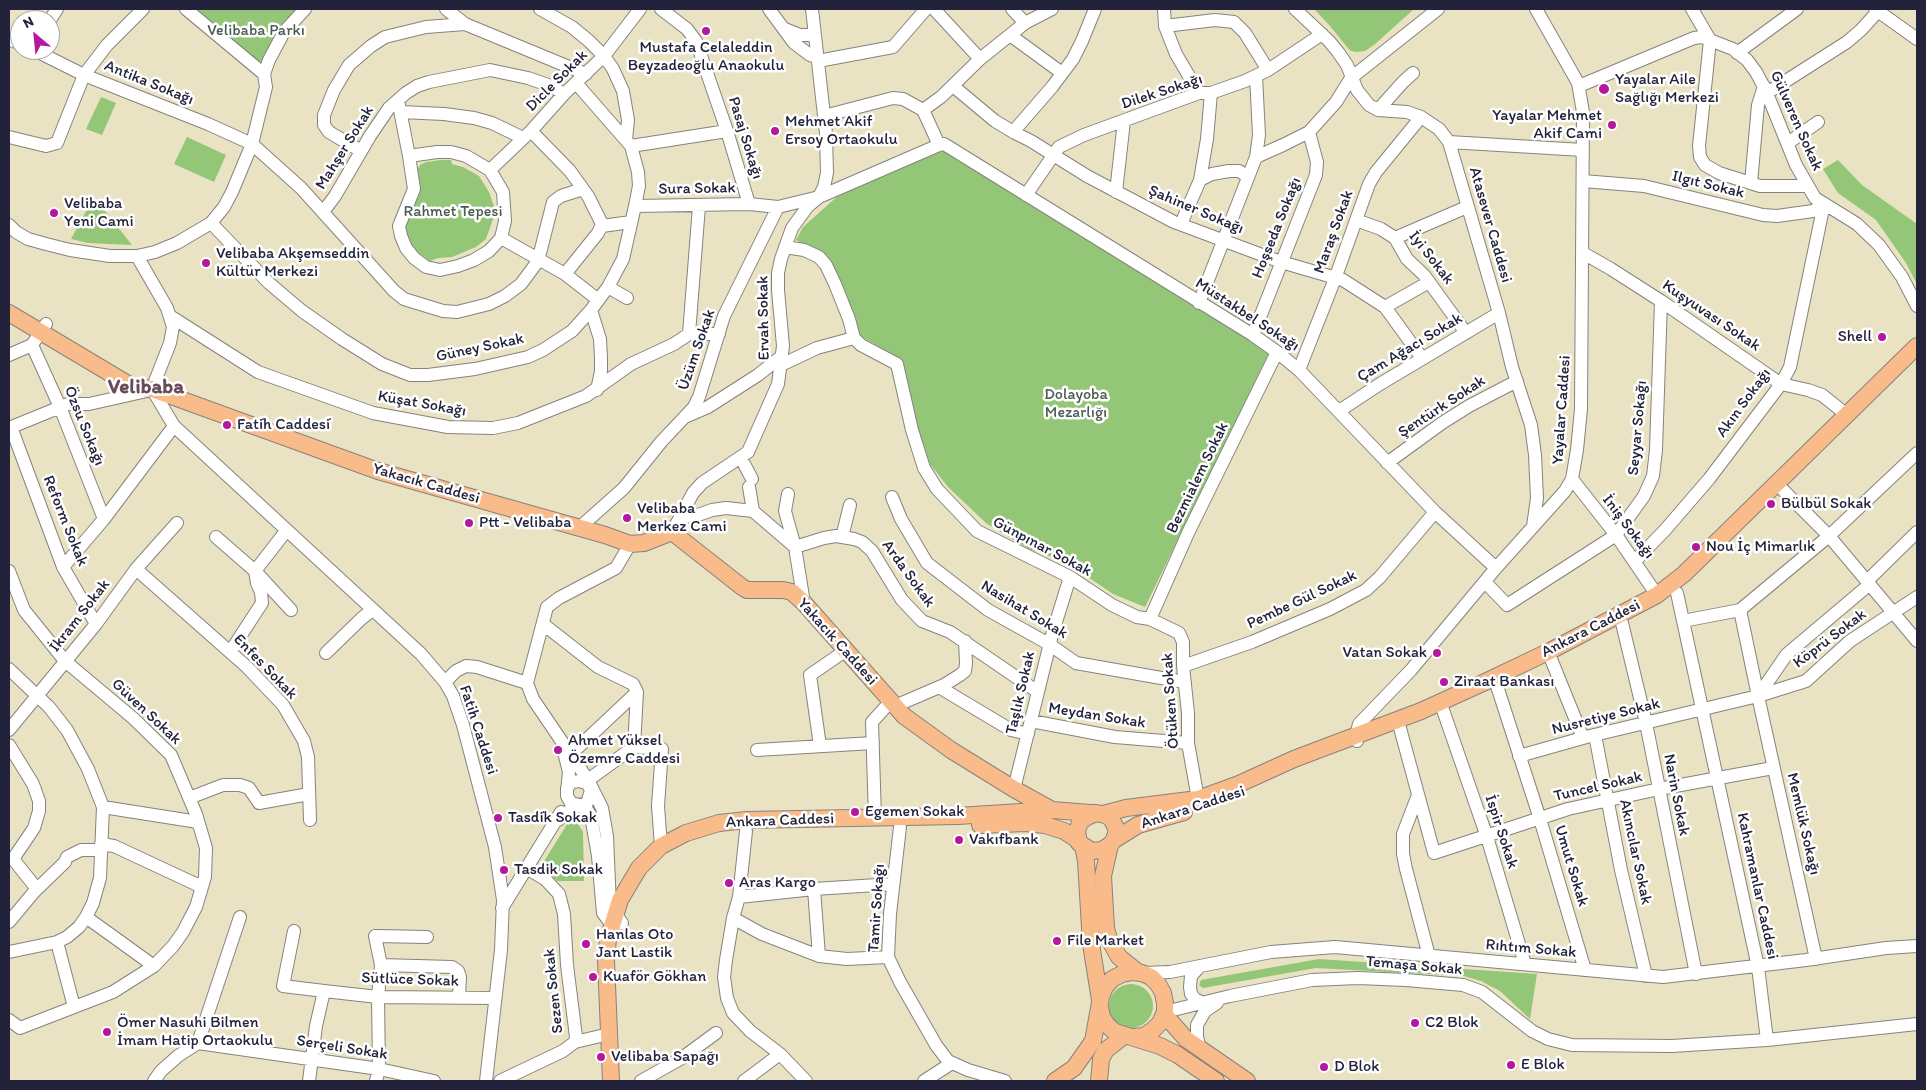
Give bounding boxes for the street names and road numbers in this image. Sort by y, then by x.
street label: Dicle Sokak [522,46,592,116]
street label: Antika Sokağı [101,56,197,110]
street label: Gülveren Sokak [1765,68,1827,174]
street label: Dilek Sokağı [1119,70,1205,114]
street label: Pasaj Sokağı [723,94,767,182]
street label: Mahşer Sokak [312,102,378,194]
street label: Atasever Caddesi [1464,165,1516,285]
street label: Ilgıt Sokak [1670,167,1746,203]
street label: Hoşseda Sokağı [1248,175,1306,281]
street label: Sura Sokak [658,179,736,199]
street label: Şahiner Sokağı [1145,181,1247,239]
street label: Maraş Sokak [1310,188,1358,276]
street label: İyi Sokak [1404,227,1458,289]
street label: Müstakbel Sokağı [1191,274,1303,356]
street label: Ervah Sokak [754,276,774,360]
street label: Kuşyuvası Sokak [1658,276,1764,356]
street label: Üzüm Sokak [674,307,720,393]
street label: Çam Ağacı Sokak [1354,309,1466,387]
street label: Güney Sokak [434,329,526,367]
street label: Yayalar Caddesi [1549,355,1575,465]
street label: Akın Sokağı [1712,365,1776,441]
street label: Şentürk Sokak [1395,372,1489,442]
street label: Seyyar Sokağı [1624,380,1652,476]
street label: Özsu Sokağı [59,383,109,469]
street label: Küşat Sokağı [376,387,468,421]
street label: Bezmialem Sokak [1163,419,1233,537]
street label: Yakacık Caddesi [370,460,482,508]
street label: Reform Sokak [38,473,92,569]
street label: İniş Sokağı [1598,491,1658,563]
street label: Günpınar Sokak [989,513,1095,581]
street label: Arda Sokak [877,537,939,611]
street label: Pembe Gül Sokak [1244,566,1360,634]
street label: İkram Sokak [46,576,114,656]
street label: Nasihat Sokak [977,577,1071,643]
street label: Yakacık Caddesi [793,594,881,690]
street label: Ankara Caddesi [1538,596,1644,662]
street label: Köprü Sokak [1790,605,1870,673]
street label: Enfes Sokak [229,630,301,704]
street label: Taşlık Sokak [1002,650,1040,736]
street label: Ötüken Sokak [1158,652,1184,750]
street label: Güven Sokak [107,675,185,749]
street label: Fatih Caddesi [455,683,501,777]
street label: Nusretiye Sokak [1550,694,1662,740]
street label: Meydan Sokak [1047,699,1147,733]
street label: Narin Sokak [1659,752,1693,838]
street label: Tuncel Sokak [1552,767,1644,807]
street label: Memlük Sokağı [1782,771,1824,877]
street label: Ankara Caddesi [1138,782,1248,834]
street label: İspir Sokak [1480,793,1522,871]
street label: Akıncılar Sokak [1614,798,1656,906]
street label: Ankara Caddesi [725,810,835,832]
street label: Kahramanlar Caddesi [1732,811,1782,961]
street label: Umut Sokak [1550,823,1592,909]
street label: Tamir Sokağı [864,863,890,953]
street label: Rıhtım Sokak [1485,935,1577,963]
street label: Sezen Sokak [540,948,568,1034]
street label: Temaşa Sokak [1365,952,1463,980]
street label: Sütlüce Sokak [361,969,459,991]
street label: Serçeli Sokak [295,1031,389,1065]

